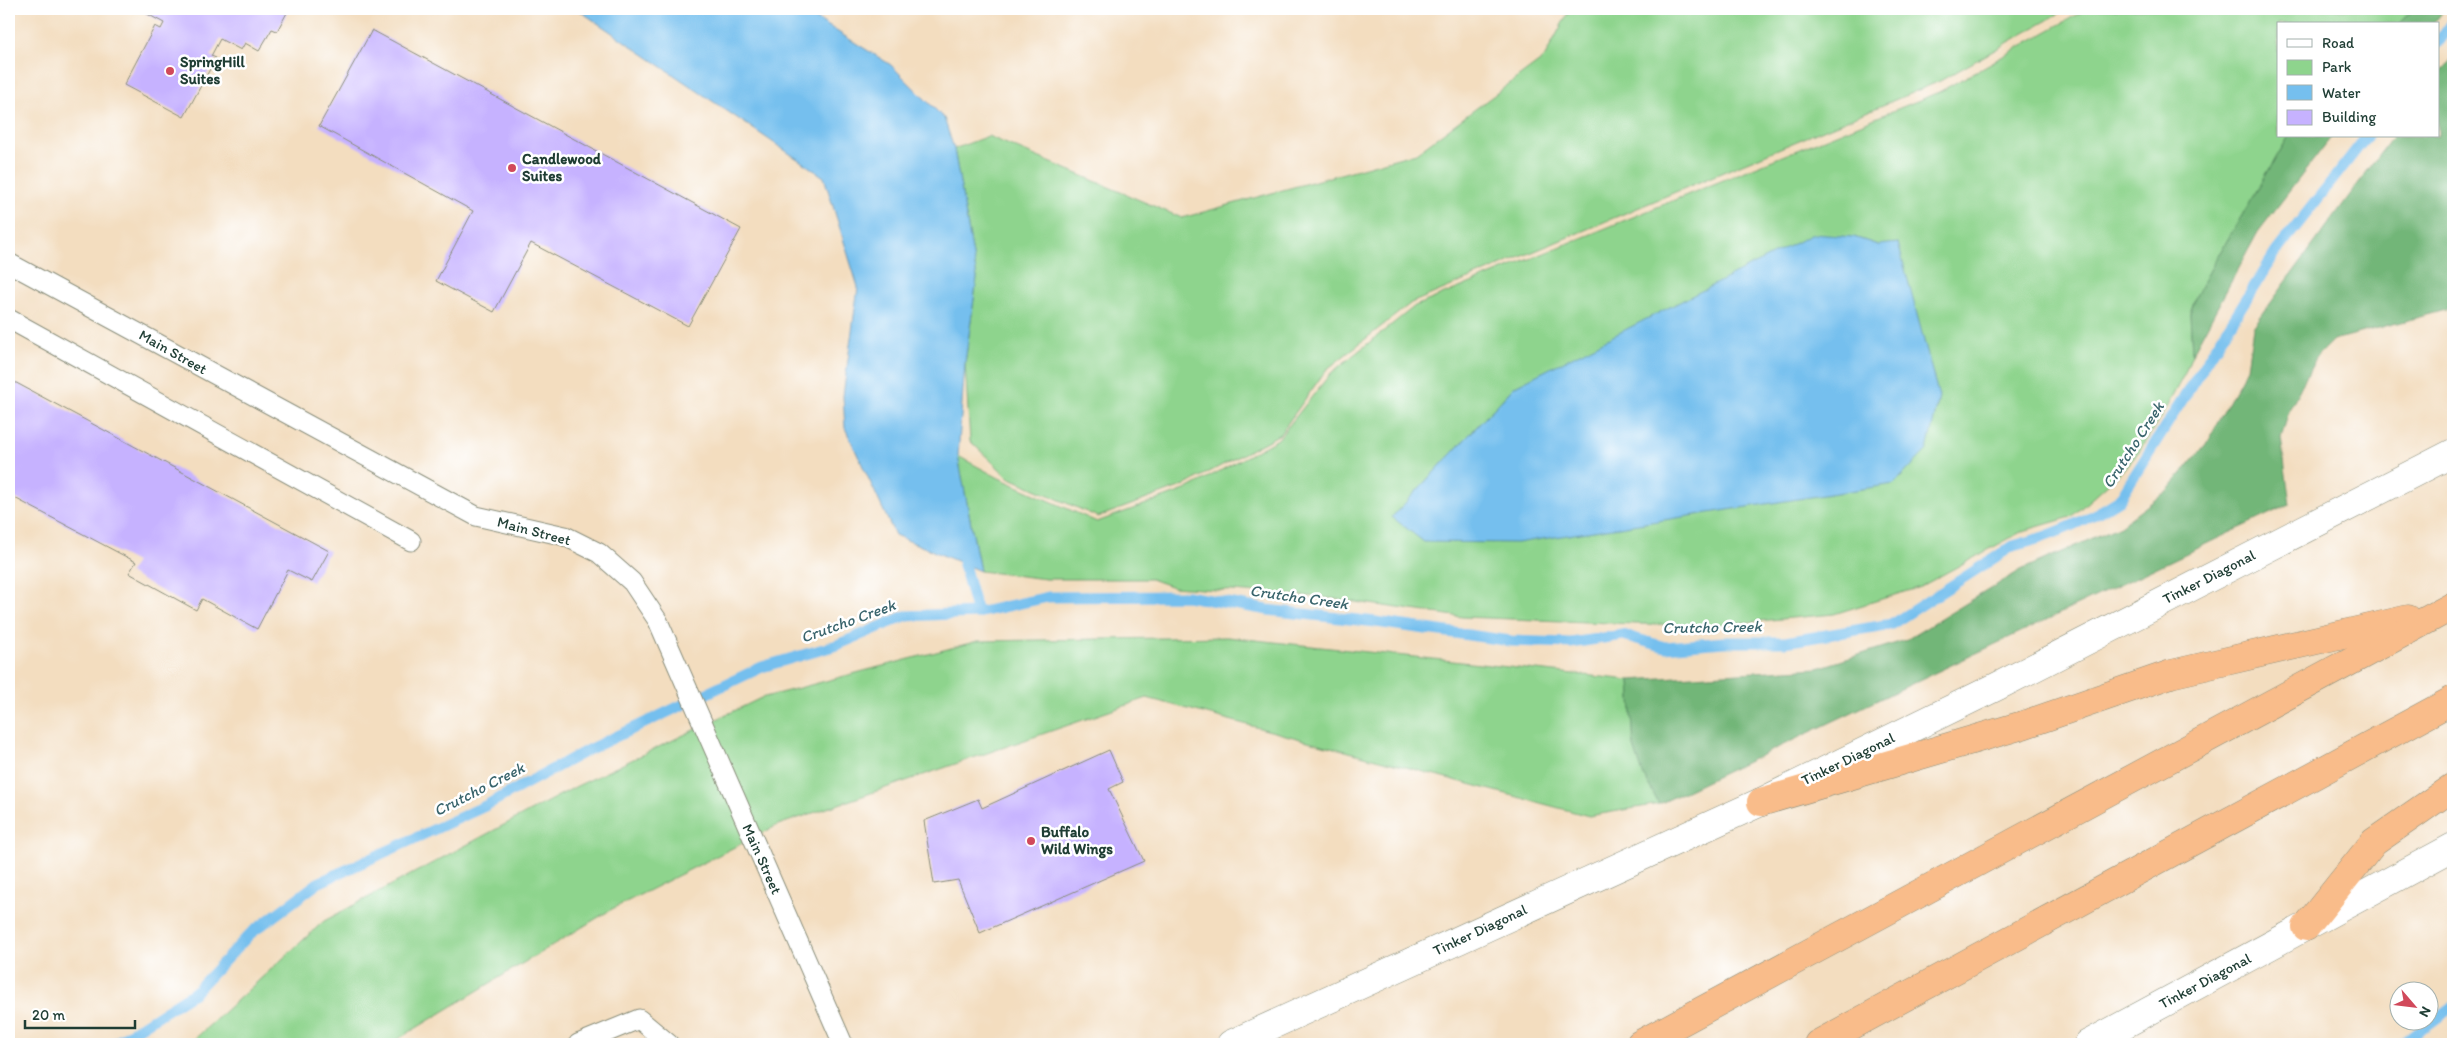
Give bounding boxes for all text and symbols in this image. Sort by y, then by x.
legend [2277,22,2440,138]
text: Road [2322,34,2355,52]
place label: SpringHill Suites [180,53,246,88]
text: Park [2322,58,2352,76]
marker: SpringHill Suites [164,65,176,77]
text: Water [2322,84,2361,102]
text: Building [2322,108,2376,126]
place label: Candlewood Suites [522,150,602,185]
marker: Candlewood Suites [506,162,518,174]
street label: Main Street [136,326,211,378]
water label: Crutcho Creek [2098,398,2168,492]
street label: Main Street [495,513,573,550]
street label: Tinker Diagonal [2160,546,2259,608]
water label: Crutcho Creek [1249,581,1350,613]
water label: Crutcho Creek [798,595,898,647]
water label: Crutcho Creek [1662,617,1762,637]
street label: Tinker Diagonal [1798,728,1898,789]
water label: Crutcho Creek [431,758,528,820]
street label: Main Street [738,821,786,897]
place label: Buffalo Wild Wings [1041,823,1113,859]
marker: Buffalo Wild Wings [1025,835,1037,847]
street label: Tinker Diagonal [1430,900,1531,960]
street label: Tinker Diagonal [2156,949,2255,1013]
north arrow [2390,980,2440,1030]
scale bar [25,998,135,1030]
text: N [2415,1004,2435,1020]
text: 20 m [32,1006,66,1024]

